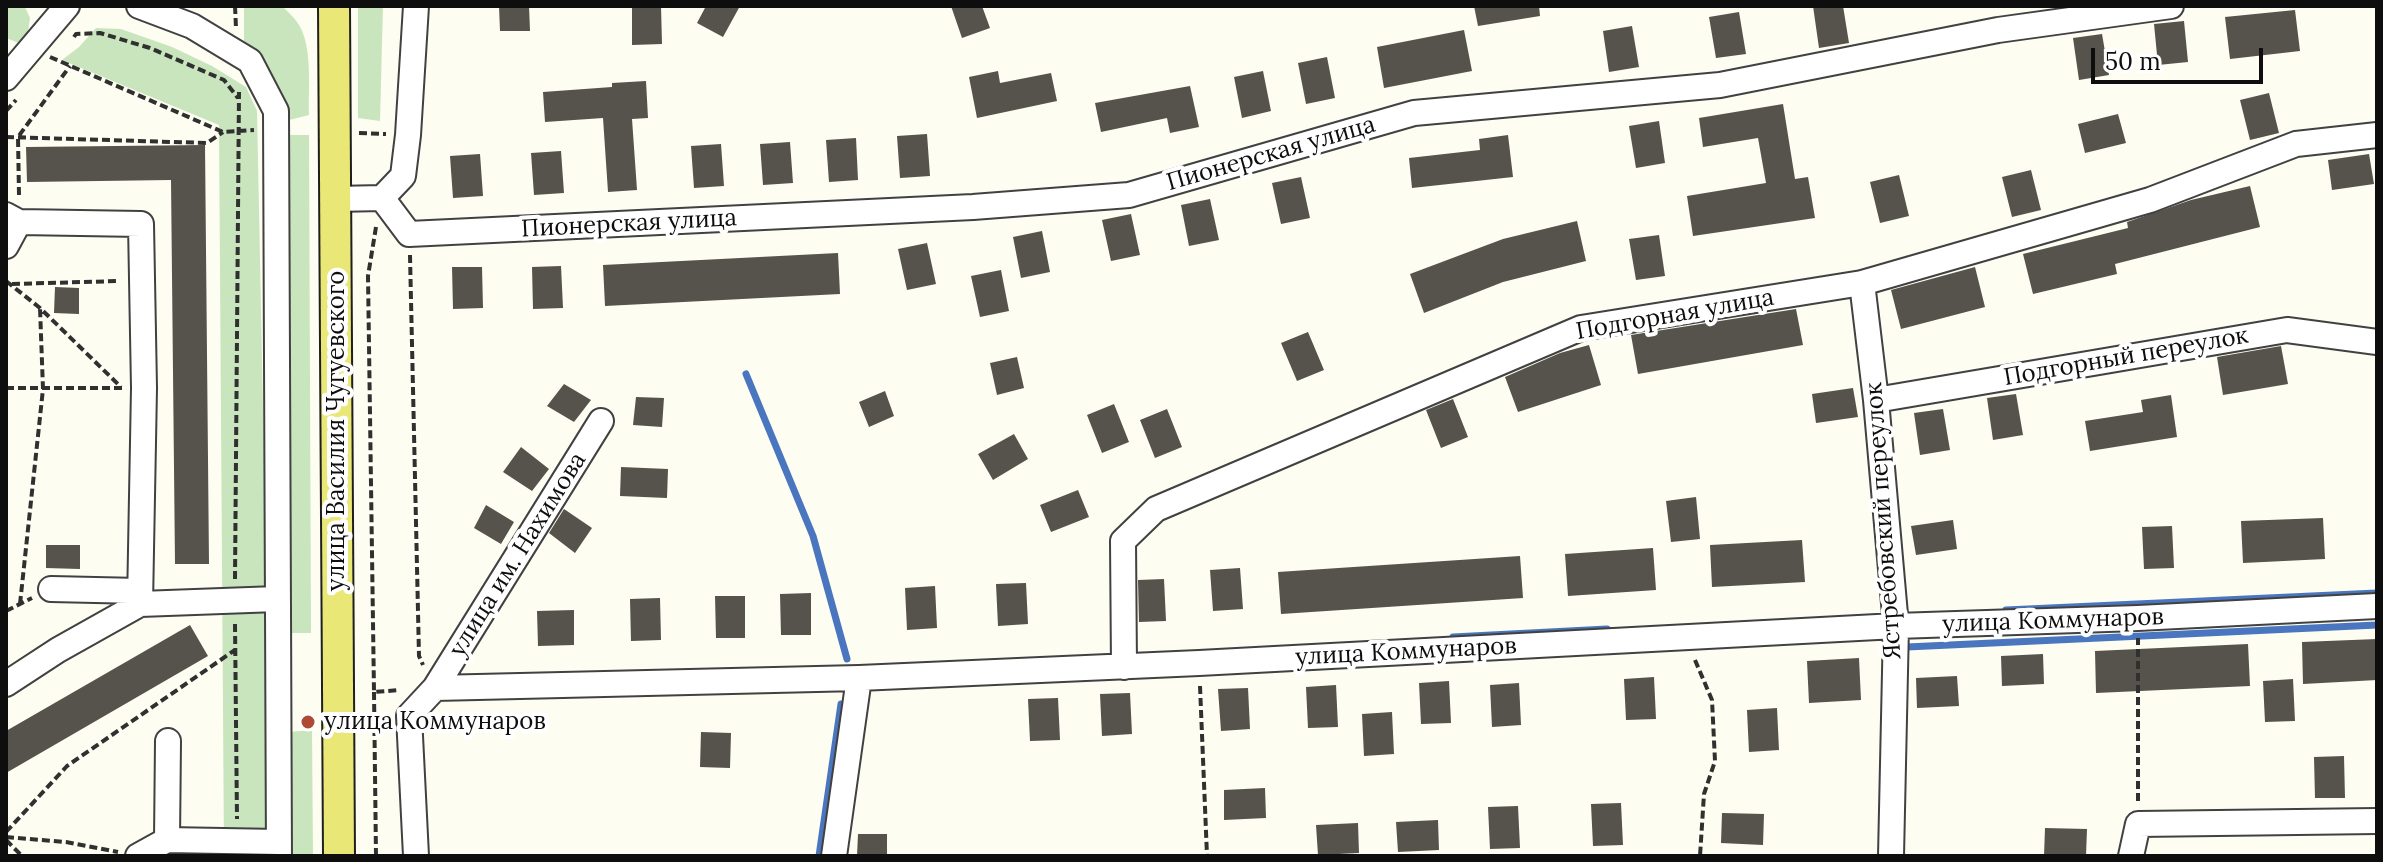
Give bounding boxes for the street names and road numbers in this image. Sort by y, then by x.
street label: Пионерская улица [1163,110,1379,198]
street label: Пионерская улица [520,204,738,244]
street label: улица Василия Чугуевского [323,271,351,591]
street label: Подгорная улица [1574,283,1776,347]
street label: Подгорный переулок [2002,321,2250,393]
street label: Ястребовский переулок [1860,381,1908,661]
street label: улица им. Нахимова [443,447,593,663]
street label: улица Коммунаров [1942,603,2164,639]
street label: улица Коммунаров [1295,632,1517,672]

